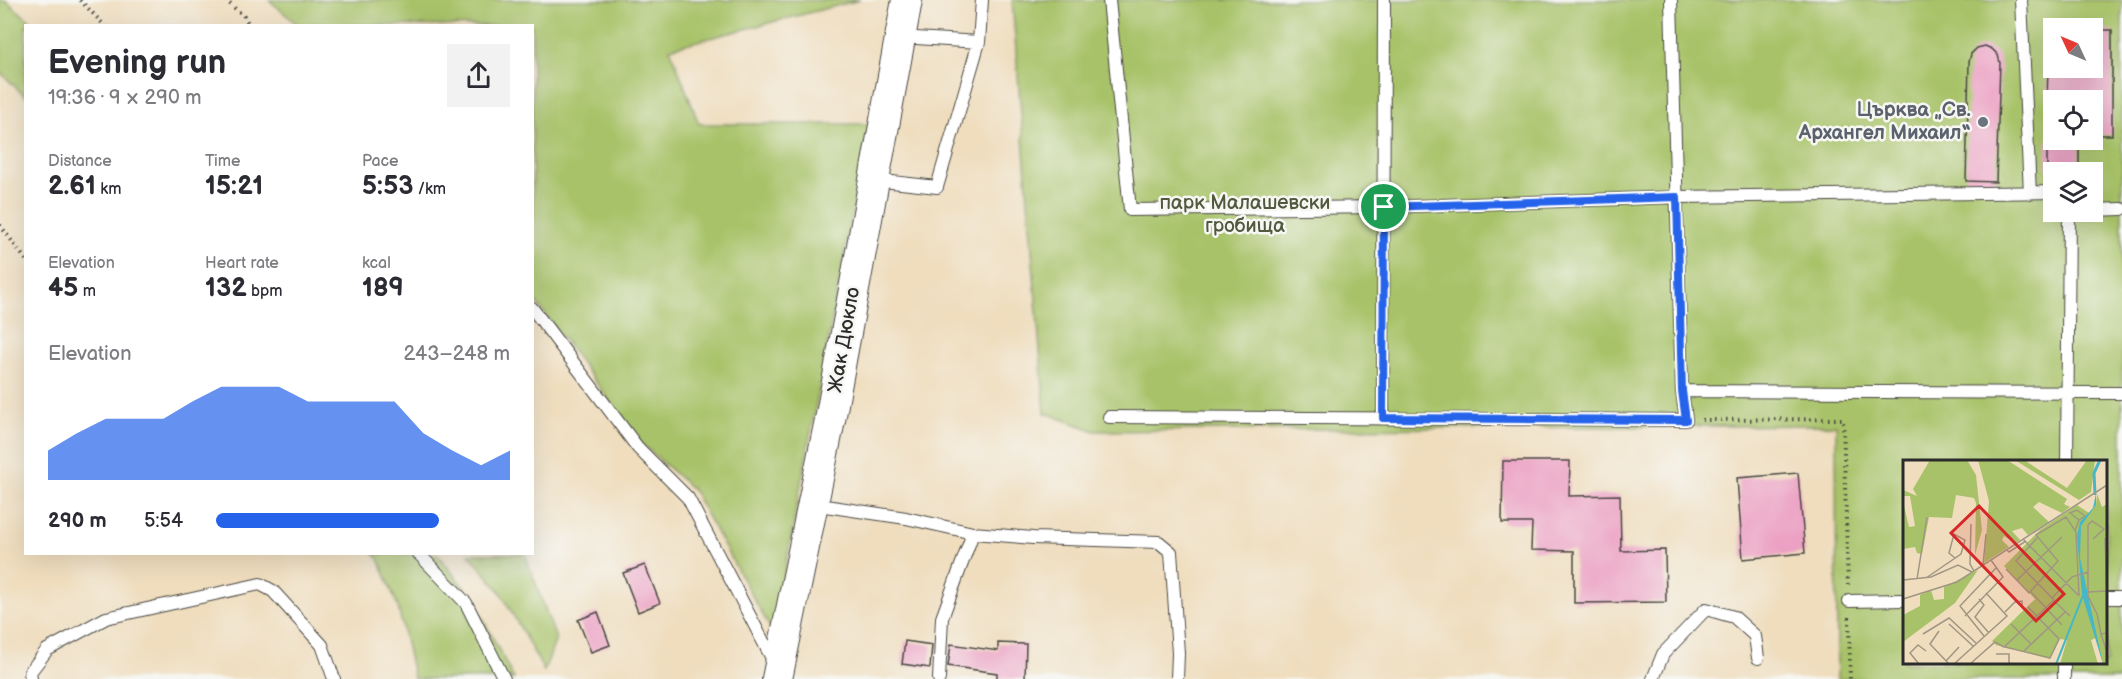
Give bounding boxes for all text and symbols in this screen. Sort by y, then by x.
north arrow [2043,18,2103,78]
map controls [2043,18,2103,222]
text: Evening run [48,43,226,83]
button: share [447,44,510,107]
text: 19:36 · 9 × 290 m [48,86,202,110]
button: locate [2043,90,2103,150]
place label: Църква „Св. Архангел Михаил“ [1798,98,1971,145]
marker: Църква „Св. Архангел Михаил“ [1976,115,1990,129]
text: Distance [48,152,112,171]
text: Time [205,152,240,171]
text: Pace [362,152,398,171]
button: layers [2043,162,2103,222]
text: 2.61 [48,171,96,202]
text: 15:21 [205,171,263,202]
text: 5:53 [362,171,413,202]
text: km [96,180,121,199]
text: /km [413,180,446,199]
pin [1358,181,1409,232]
icon: arrive [1367,190,1400,223]
park label: парк Малашевски гробища [1159,191,1331,238]
text: Elevation [48,254,115,273]
text: Heart rate [205,254,279,273]
text: kcal [362,254,391,273]
text: 45 [48,273,78,304]
text: 132 [205,273,247,304]
text: 189 [362,273,404,304]
text: m [78,282,96,301]
text: bpm [247,282,283,301]
street label: Жак Дюкло [823,285,865,395]
text: Elevation [48,342,131,366]
text: 243–248 m [404,342,510,366]
inset map [1903,460,2107,664]
text: 290 m [48,509,107,533]
text: 5:54 [144,509,183,533]

